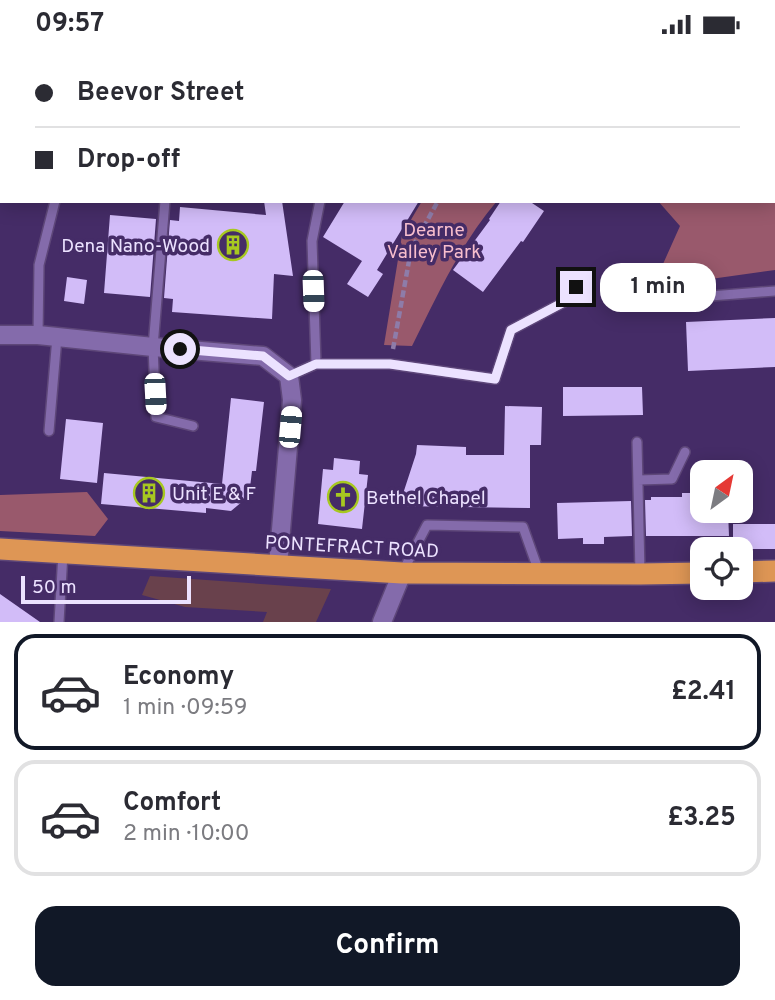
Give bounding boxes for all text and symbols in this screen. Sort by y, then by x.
text: 09:57 [35,8,104,41]
text: Beevor Street [77,77,245,110]
text: Drop-off [77,144,180,177]
park label: Dearne Valley Park [387,219,481,265]
building icon: Dena Nano-Wood [216,228,250,262]
place label: Dena Nano-Wood [61,235,210,259]
callout: 1 min [600,263,716,311]
car [302,270,325,312]
route end [560,271,592,303]
text: 1 min [630,273,686,302]
route start [164,333,196,365]
car [144,372,167,416]
car [278,405,303,449]
north arrow [690,460,752,523]
map controls [690,460,753,600]
building icon: Unit E & F [132,476,166,510]
church icon: Bethel Chapel [326,480,360,514]
place label: Unit E & F [172,483,256,507]
place label: Bethel Chapel [366,487,486,511]
street label: PONTEFRACT ROAD [264,531,440,565]
button: locate [690,537,753,600]
scale bar [21,573,191,605]
text: 50 m [32,576,77,600]
icon: car [39,661,102,724]
text: Economy [123,661,234,694]
text: £2.41 [671,676,736,709]
text: 1 min · 09:59 [123,694,248,723]
icon: car [39,787,102,850]
text: Comfort [123,787,221,820]
text: £3.25 [667,802,736,835]
text: 2 min · 10:00 [123,820,249,849]
button: Confirm [35,906,740,986]

